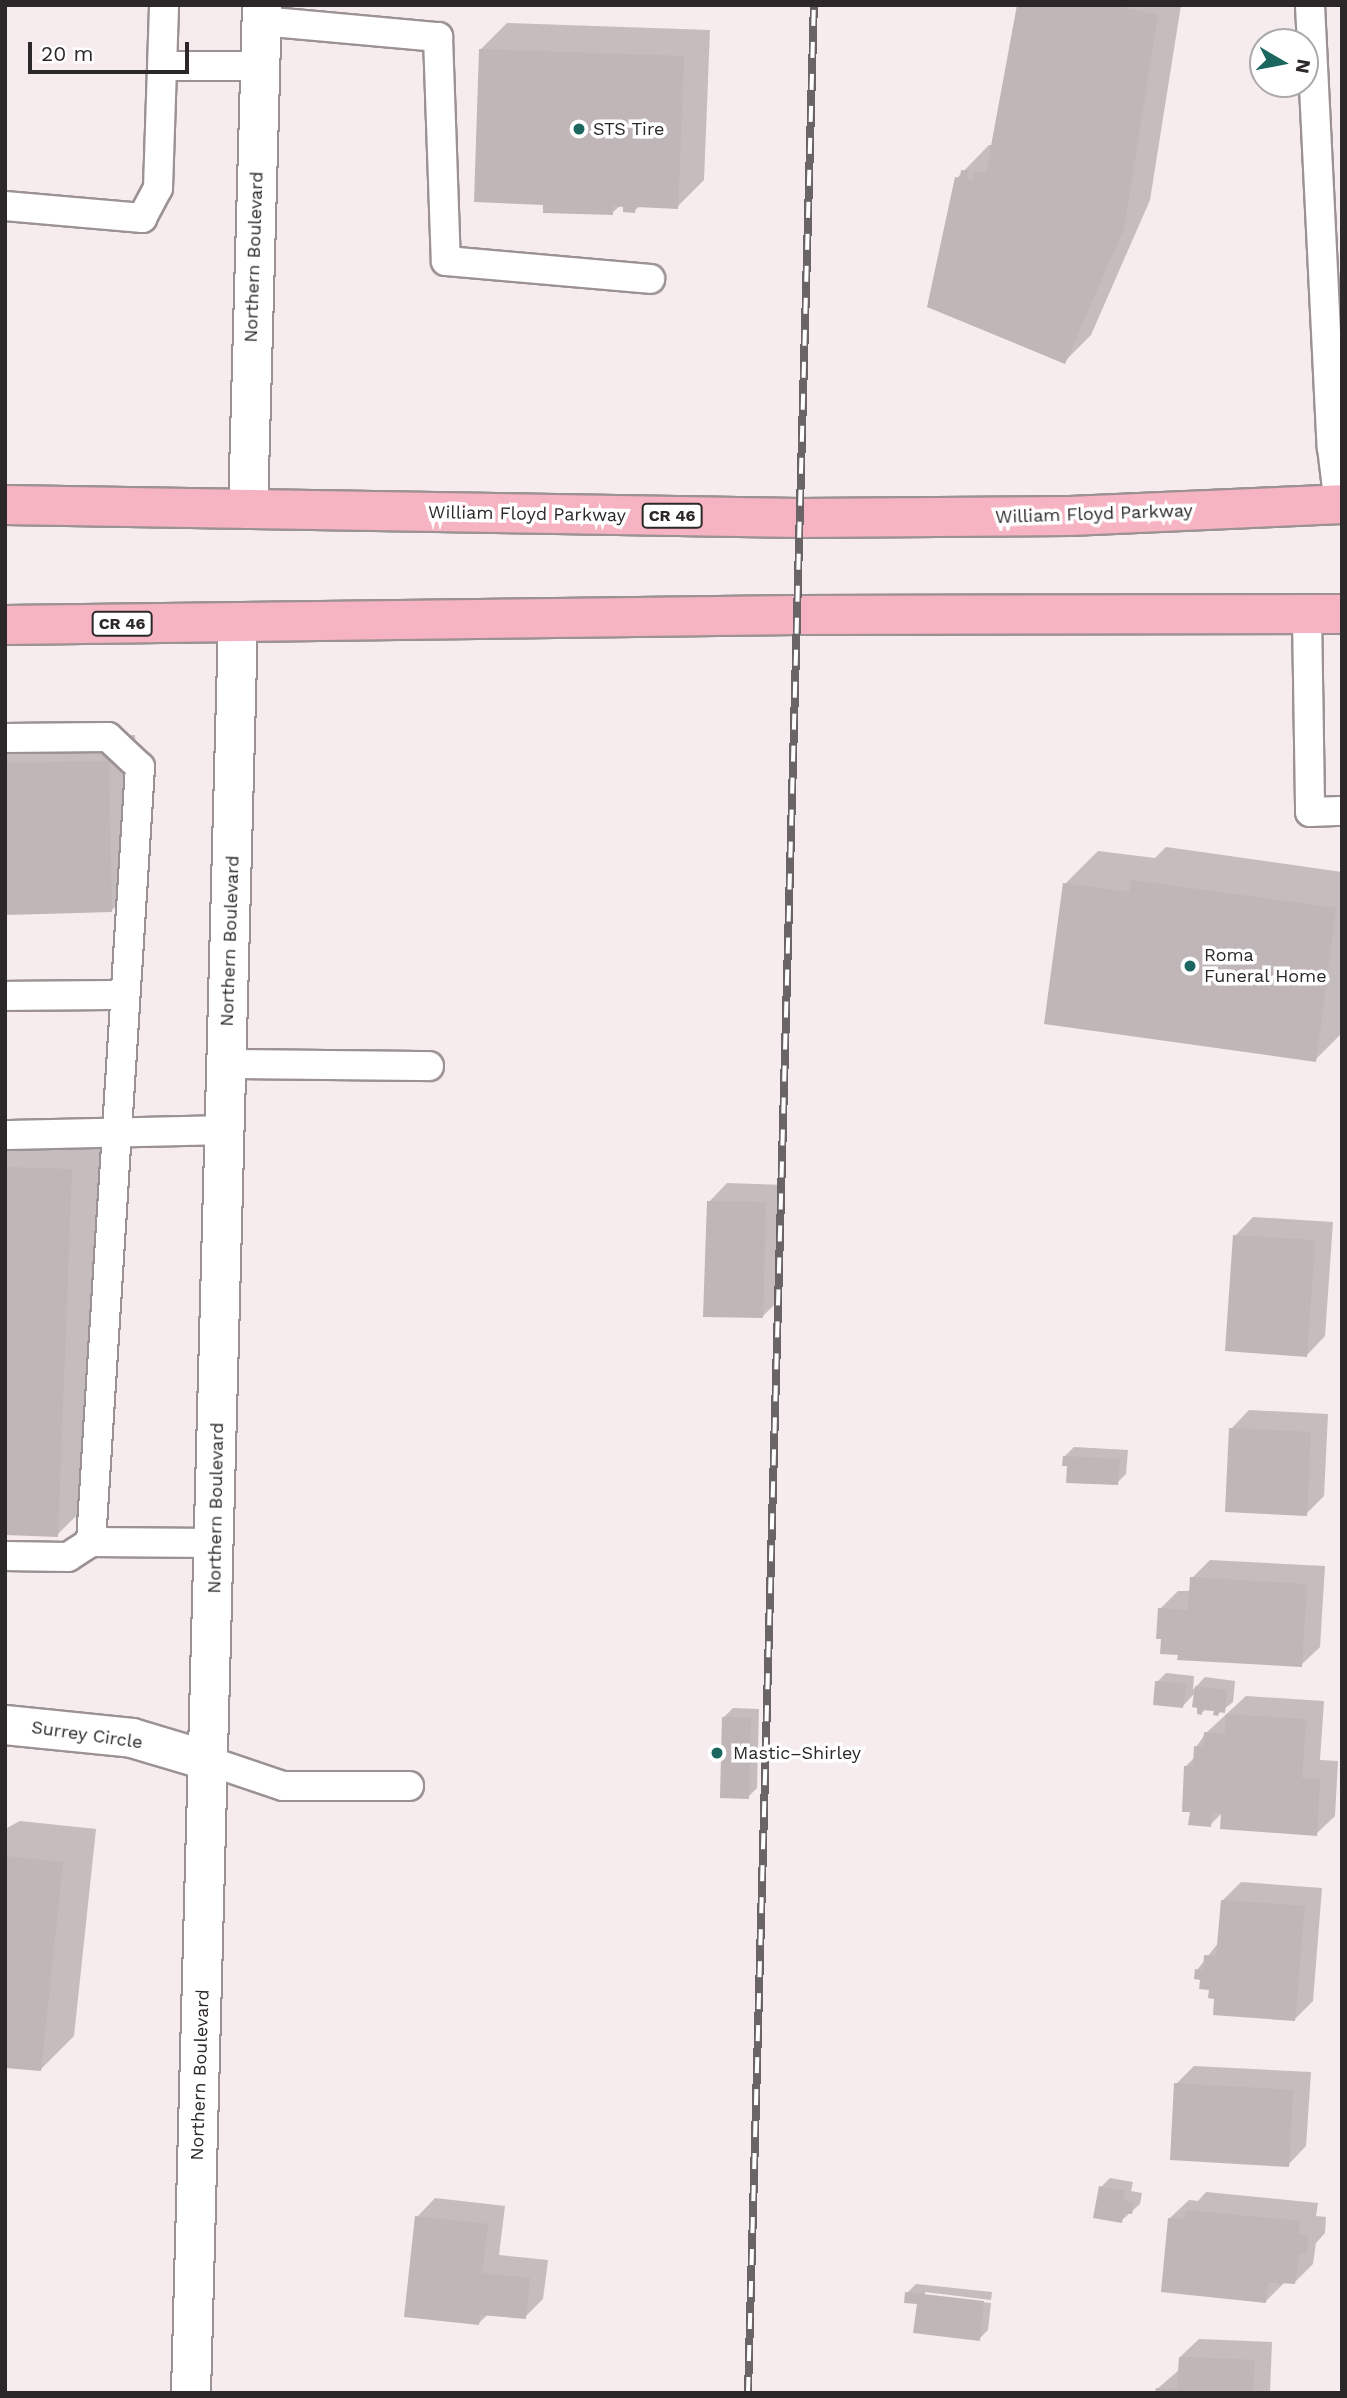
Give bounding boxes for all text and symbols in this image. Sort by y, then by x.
scale bar [32,28,192,72]
north arrow [1249,28,1319,98]
text: 20 m [41,41,93,66]
text: N [1291,57,1316,75]
place label: STS Tire [593,118,665,140]
marker: STS Tire [571,121,587,137]
street label: Northern Boulevard [240,171,268,343]
street label: William Floyd Parkway [995,500,1193,528]
street label: William Floyd Parkway [428,501,626,527]
road number: CR 46 [640,503,704,528]
road number: CR 46 [90,611,154,636]
street label: Northern Boulevard [216,855,244,1027]
place label: Roma Funeral Home [1204,945,1327,988]
marker: Roma Funeral Home [1182,958,1198,974]
street label: Northern Boulevard [204,1422,228,1594]
street label: Surrey Circle [30,1716,144,1754]
place label: Mastic–Shirley [733,1742,861,1764]
marker: Mastic–Shirley [707,1743,727,1763]
street label: Northern Boulevard [186,1989,214,2161]

